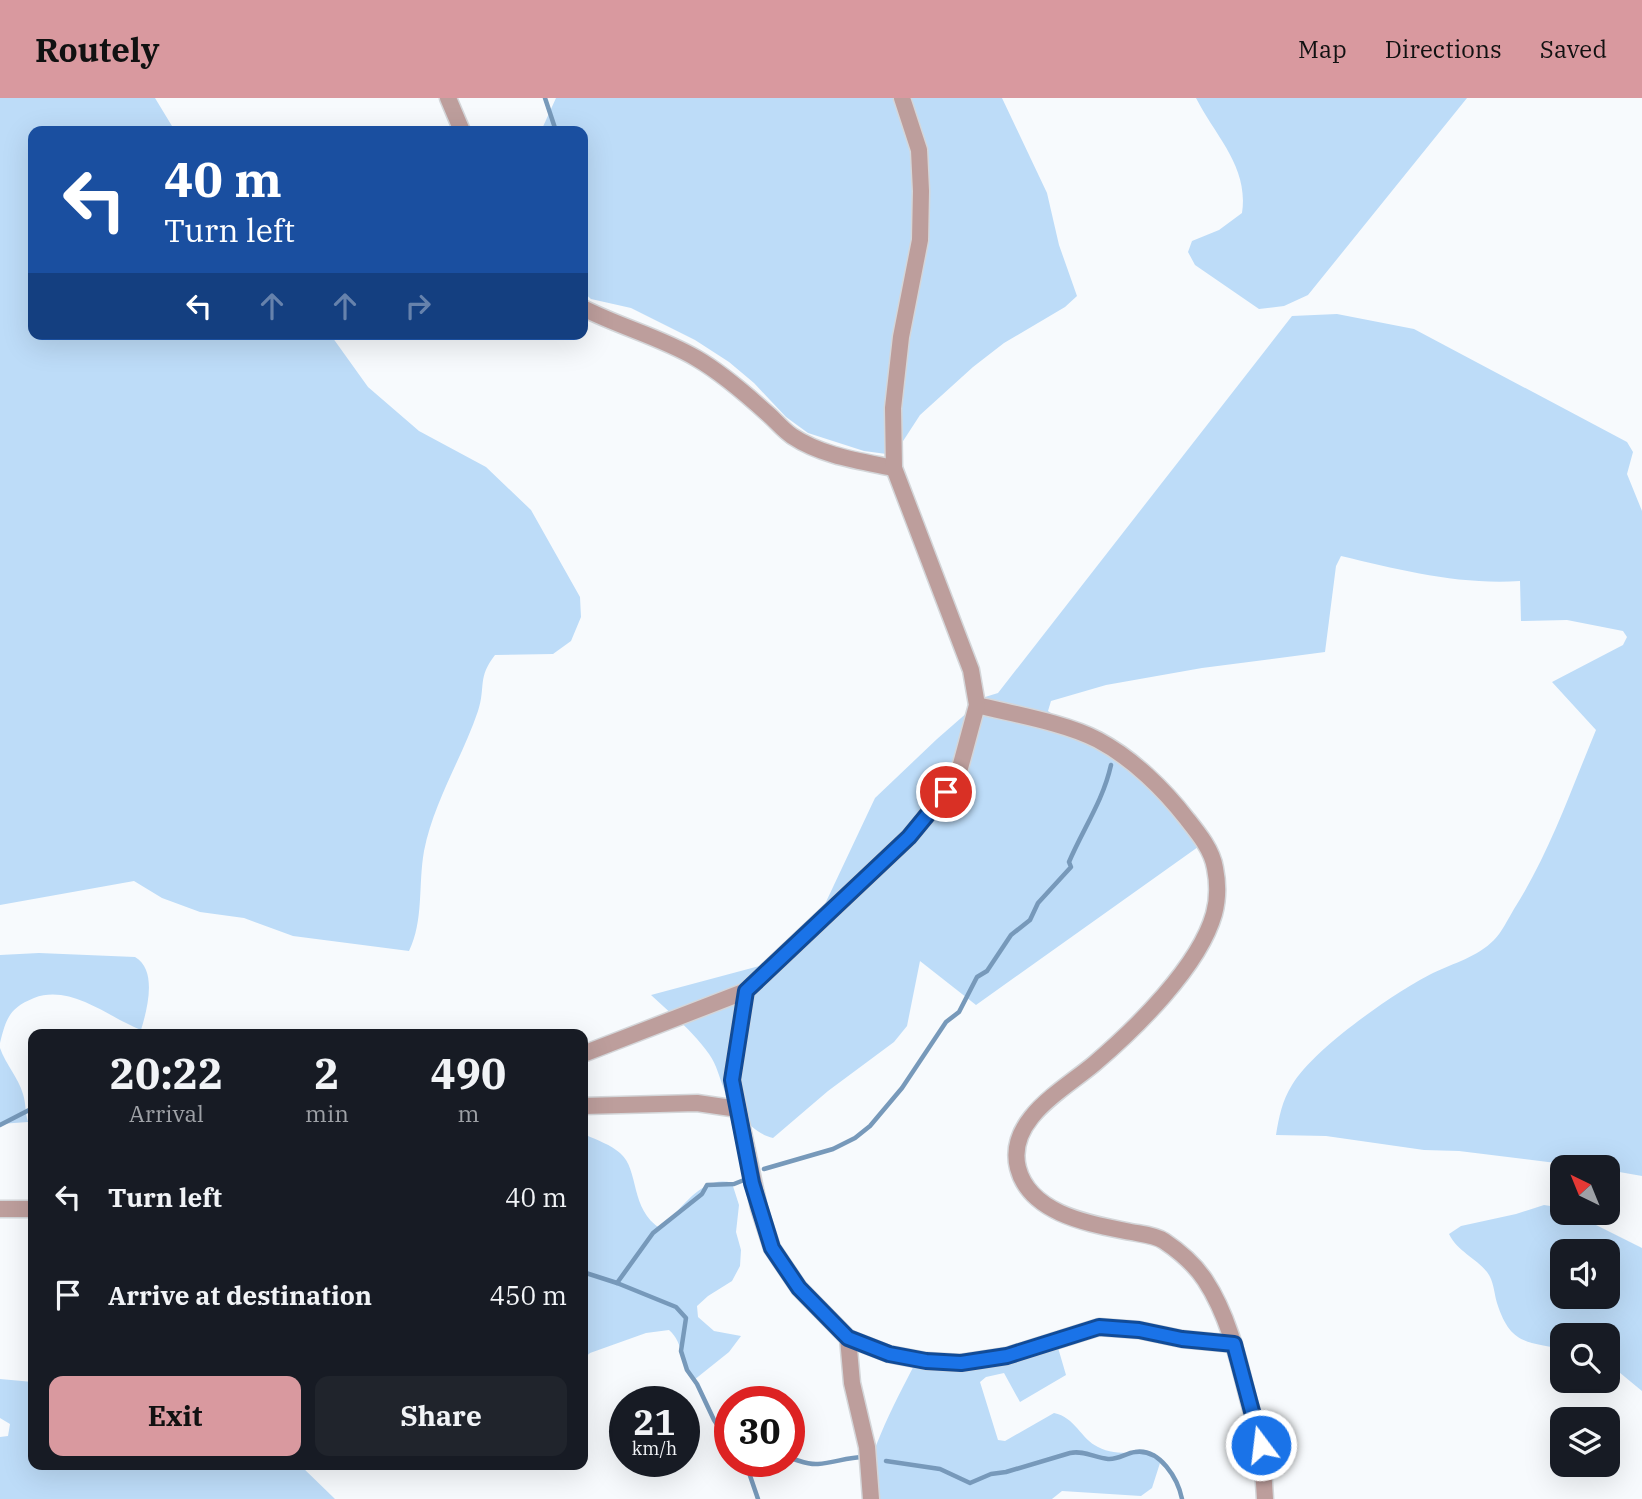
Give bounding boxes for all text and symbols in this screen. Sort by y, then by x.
text: Routely [35,28,160,71]
text: Map [1298,33,1347,65]
text: Directions [1385,33,1502,65]
text: Saved [1540,33,1607,65]
text: 40 m [164,147,282,210]
icon: left [49,154,140,245]
text: Turn left [164,209,295,251]
icon: left [180,287,218,325]
icon: ahead [253,287,291,325]
icon: ahead [326,287,364,325]
icon: right [399,287,437,325]
pin [916,762,976,822]
icon: arrive [927,773,965,811]
text: 20:22 [110,1046,223,1101]
text: 2 [314,1046,340,1101]
text: 490 [431,1046,506,1101]
text: Arrival [129,1098,204,1128]
text: min [305,1098,349,1128]
text: m [457,1098,479,1128]
north arrow [1550,1155,1620,1225]
map controls [1550,1155,1620,1477]
icon: left [49,1178,87,1216]
text: Turn left [108,1180,222,1214]
text: 40 m [505,1180,567,1214]
button: sound [1550,1239,1620,1309]
icon: arrive [49,1276,87,1314]
text: Arrive at destination [108,1278,372,1312]
text: 450 m [489,1278,567,1312]
button: search [1550,1323,1620,1393]
button: Exit [49,1376,301,1456]
button: Share [315,1376,567,1456]
speed limit sign: 30 [714,1386,805,1477]
text: 21 [633,1399,676,1445]
button: layers [1550,1407,1620,1477]
position arrow [1224,1408,1298,1482]
text: km/h [632,1437,677,1460]

